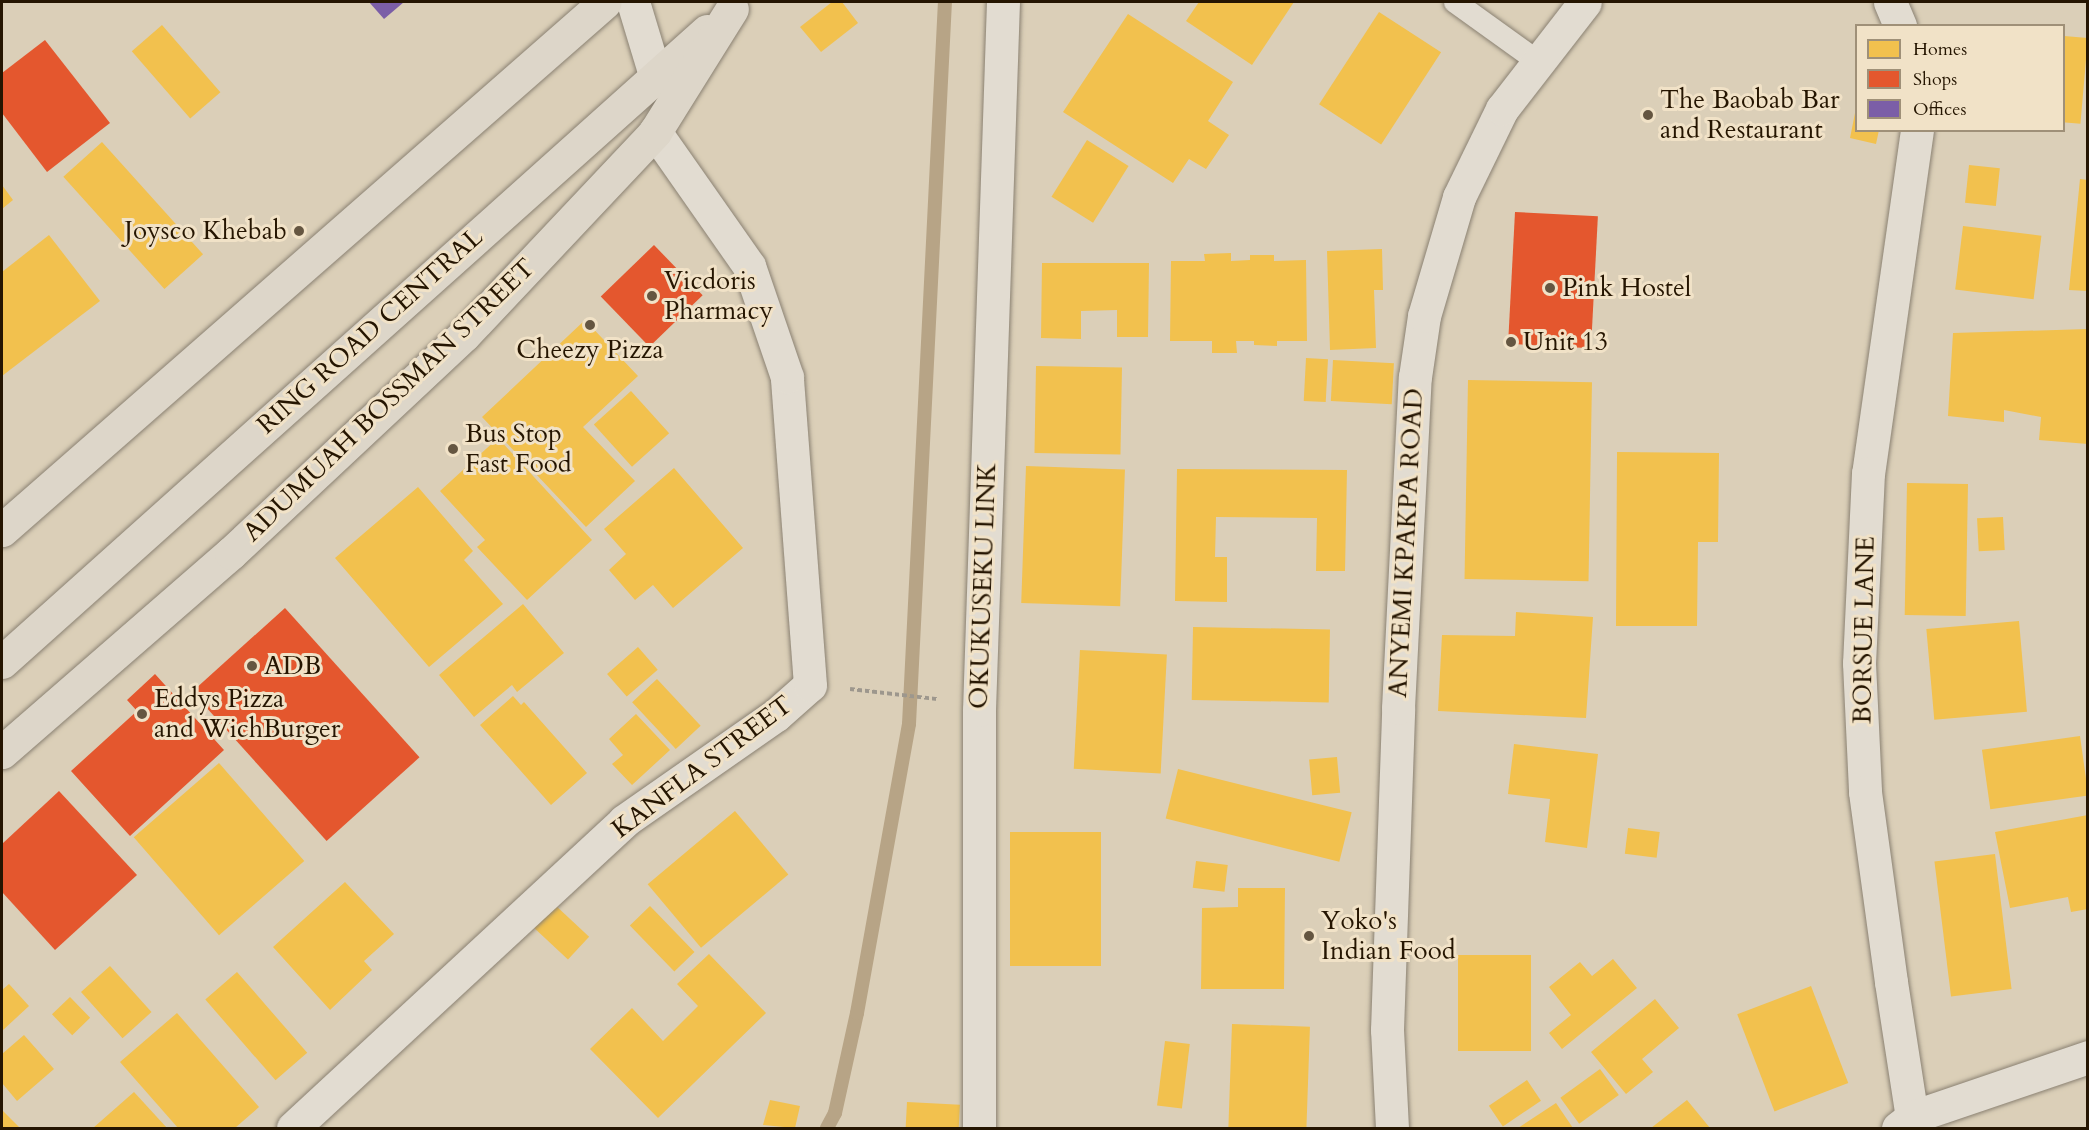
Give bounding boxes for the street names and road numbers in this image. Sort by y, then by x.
street label: RING ROAD CENTRAL [251,221,489,441]
street label: ADUMUAH BOSSMAN STREET [237,252,541,548]
street label: ANYEMI KPAKPA ROAD [1382,387,1430,699]
street label: OKUKUSEKU LINK [963,462,1003,710]
street label: BORSUE LANE [1847,536,1881,724]
street label: KANFLA STREET [606,689,798,845]

